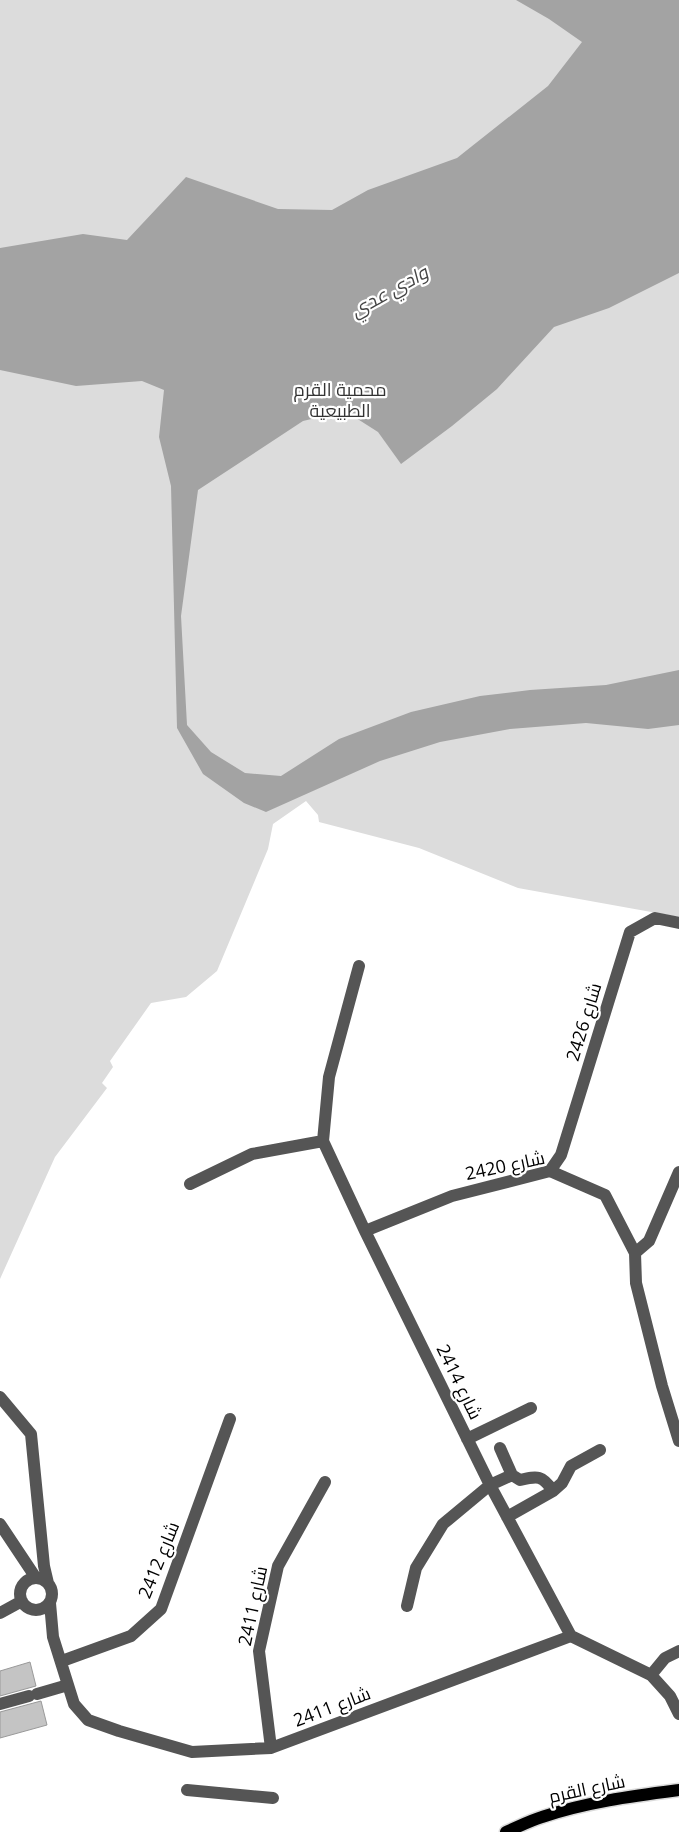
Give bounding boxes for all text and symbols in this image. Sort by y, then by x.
water label: وادي عدي [346,258,435,326]
park label: محمية القرم الطبيعية [294,377,386,422]
street label: 2426 شارع [560,980,607,1064]
street label: 2420 شارع [463,1145,547,1186]
street label: 2414 شارع [431,1340,488,1424]
street label: 2412 شارع [132,1518,185,1602]
street label: 2411 شارع [232,1564,273,1648]
street label: شارع 2411 [290,1680,374,1733]
street label: شارع القرم [546,1768,627,1809]

